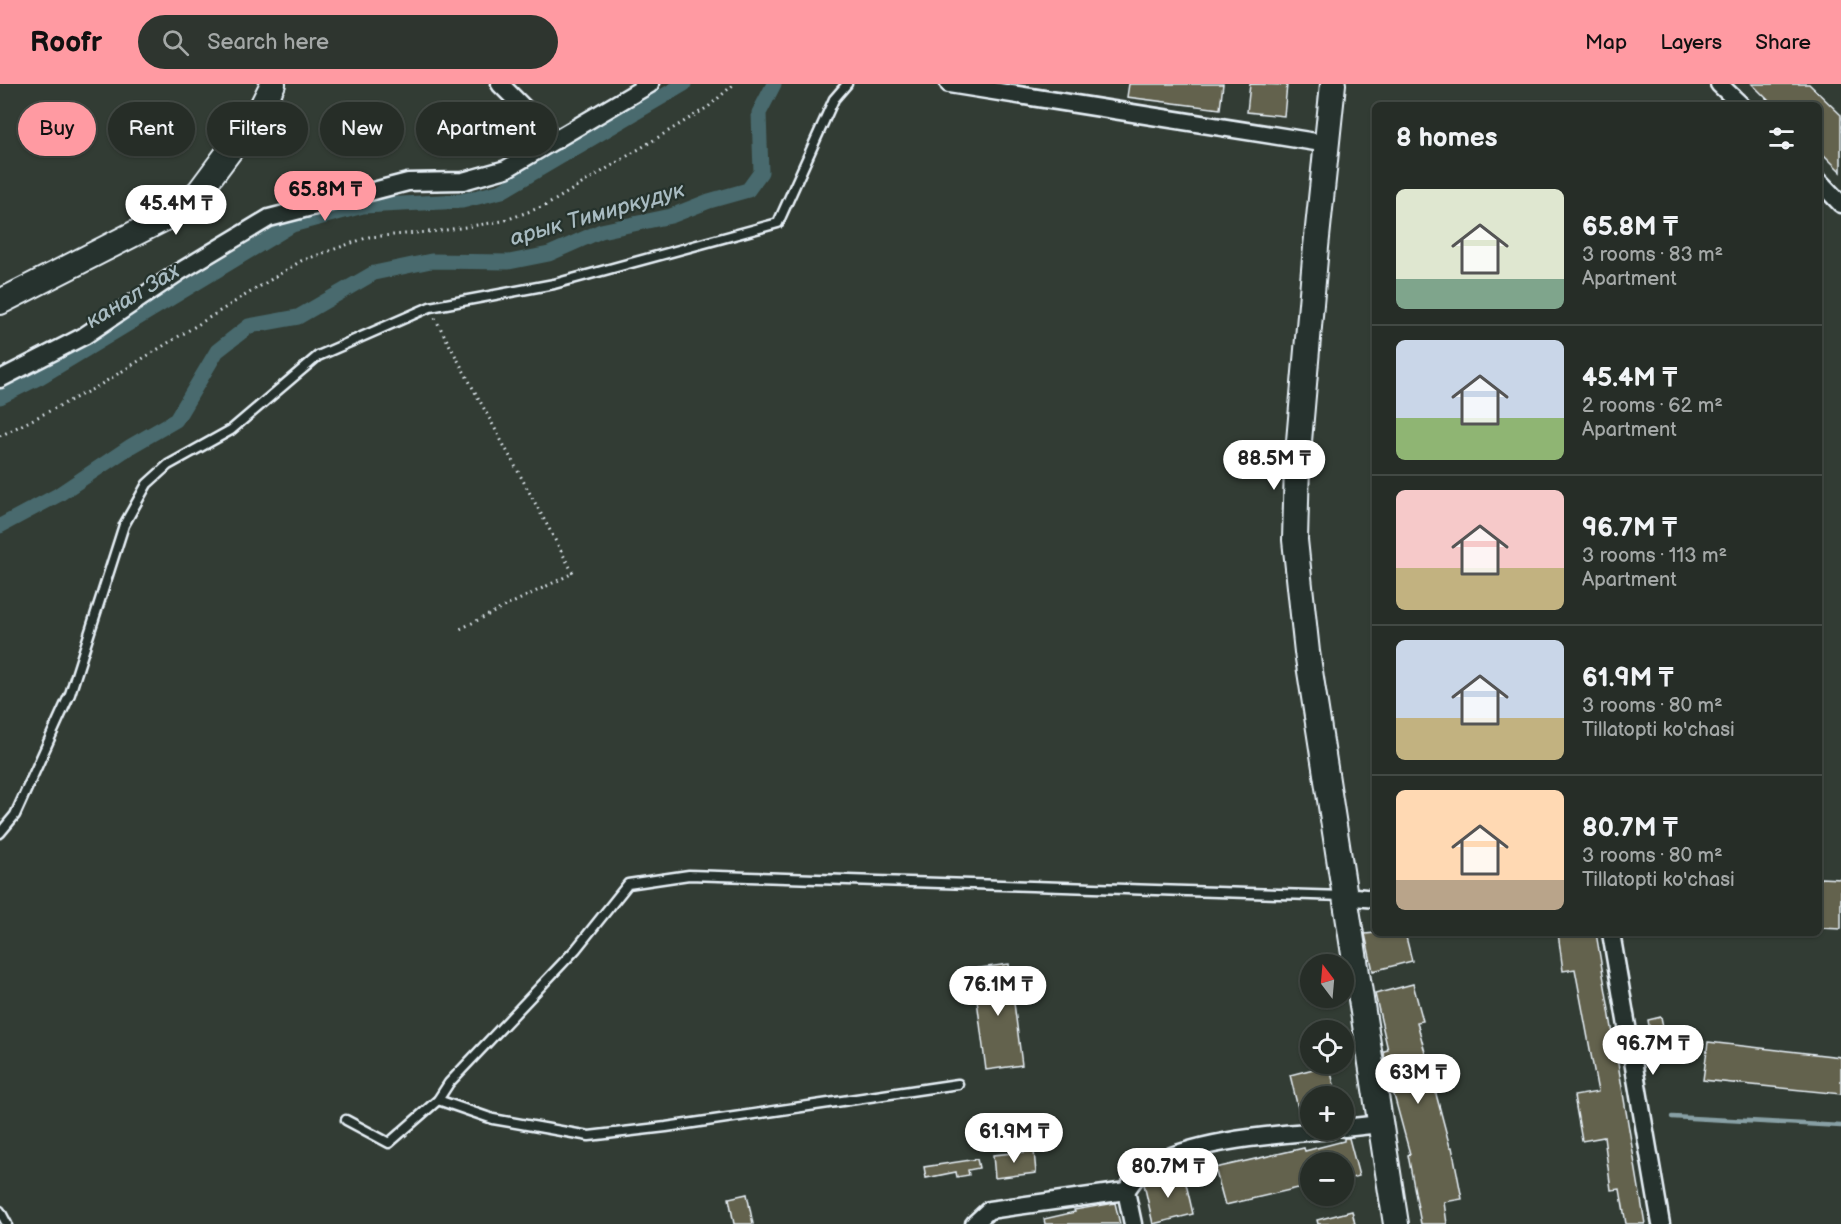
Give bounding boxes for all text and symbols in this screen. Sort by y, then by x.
search box [138,15,558,69]
text: Roofr [30,26,102,59]
icon: search [159,26,192,59]
text: Search here [207,29,329,56]
text: Map [1585,30,1627,55]
text: Layers [1660,30,1722,55]
text: Share [1755,30,1811,55]
chip: Buy [18,102,96,156]
chip: Rent [108,102,195,156]
chip: Filters [207,102,308,156]
chip: New [320,102,404,156]
chip: Apartment [416,102,557,156]
icon: filters [1765,122,1798,155]
text: 8 homes [1396,123,1498,154]
pin: 65.8M ₸ [270,171,380,222]
water label: арык Тимиркудук [507,177,688,252]
text: 65.8M ₸ [288,178,362,202]
pin: 45.4M ₸ [121,185,231,236]
text: 45.4M ₸ [139,192,213,216]
text: 65.8M ₸ [1582,212,1678,243]
icon: home [1444,213,1516,285]
text: 3 rooms · 83 m² [1582,243,1723,267]
water label: канал Зах [81,257,185,335]
text: Apartment [1582,267,1677,291]
text: 45.4M ₸ [1582,363,1677,394]
icon: home [1444,364,1516,436]
text: 2 rooms · 62 m² [1582,394,1723,418]
text: Apartment [1582,418,1677,442]
pin: 88.5M ₸ [1219,440,1329,491]
text: 88.5M ₸ [1237,447,1311,471]
text: 96.7M ₸ [1582,513,1677,544]
icon: home [1444,514,1516,586]
text: 3 rooms · 113 m² [1582,544,1727,568]
text: Apartment [1582,568,1677,592]
text: 61.9M ₸ [1582,663,1673,694]
icon: home [1444,664,1516,736]
text: 3 rooms · 80 m² [1582,694,1723,718]
text: Tillatopti ko'chasi [1582,718,1735,742]
text: 80.7M ₸ [1582,813,1678,844]
icon: home [1444,814,1516,886]
text: 3 rooms · 80 m² [1582,844,1723,868]
text: Tillatopti ko'chasi [1582,868,1735,892]
north arrow [1300,954,1354,1008]
map controls [1300,954,1354,1206]
pin: 76.1M ₸ [943,966,1053,1017]
text: 76.1M ₸ [963,973,1033,997]
button: locate [1300,1020,1354,1074]
pin: 96.7M ₸ [1598,1025,1708,1076]
text: 96.7M ₸ [1617,1032,1689,1056]
pin: 63M ₸ [1376,1054,1460,1105]
text: 63M ₸ [1389,1061,1447,1085]
button: + [1300,1086,1354,1140]
pin: 61.9M ₸ [959,1113,1069,1164]
text: 61.9M ₸ [979,1120,1049,1144]
pin: 80.7M ₸ [1113,1148,1223,1199]
button: − [1300,1152,1354,1206]
text: 80.7M ₸ [1131,1155,1205,1179]

